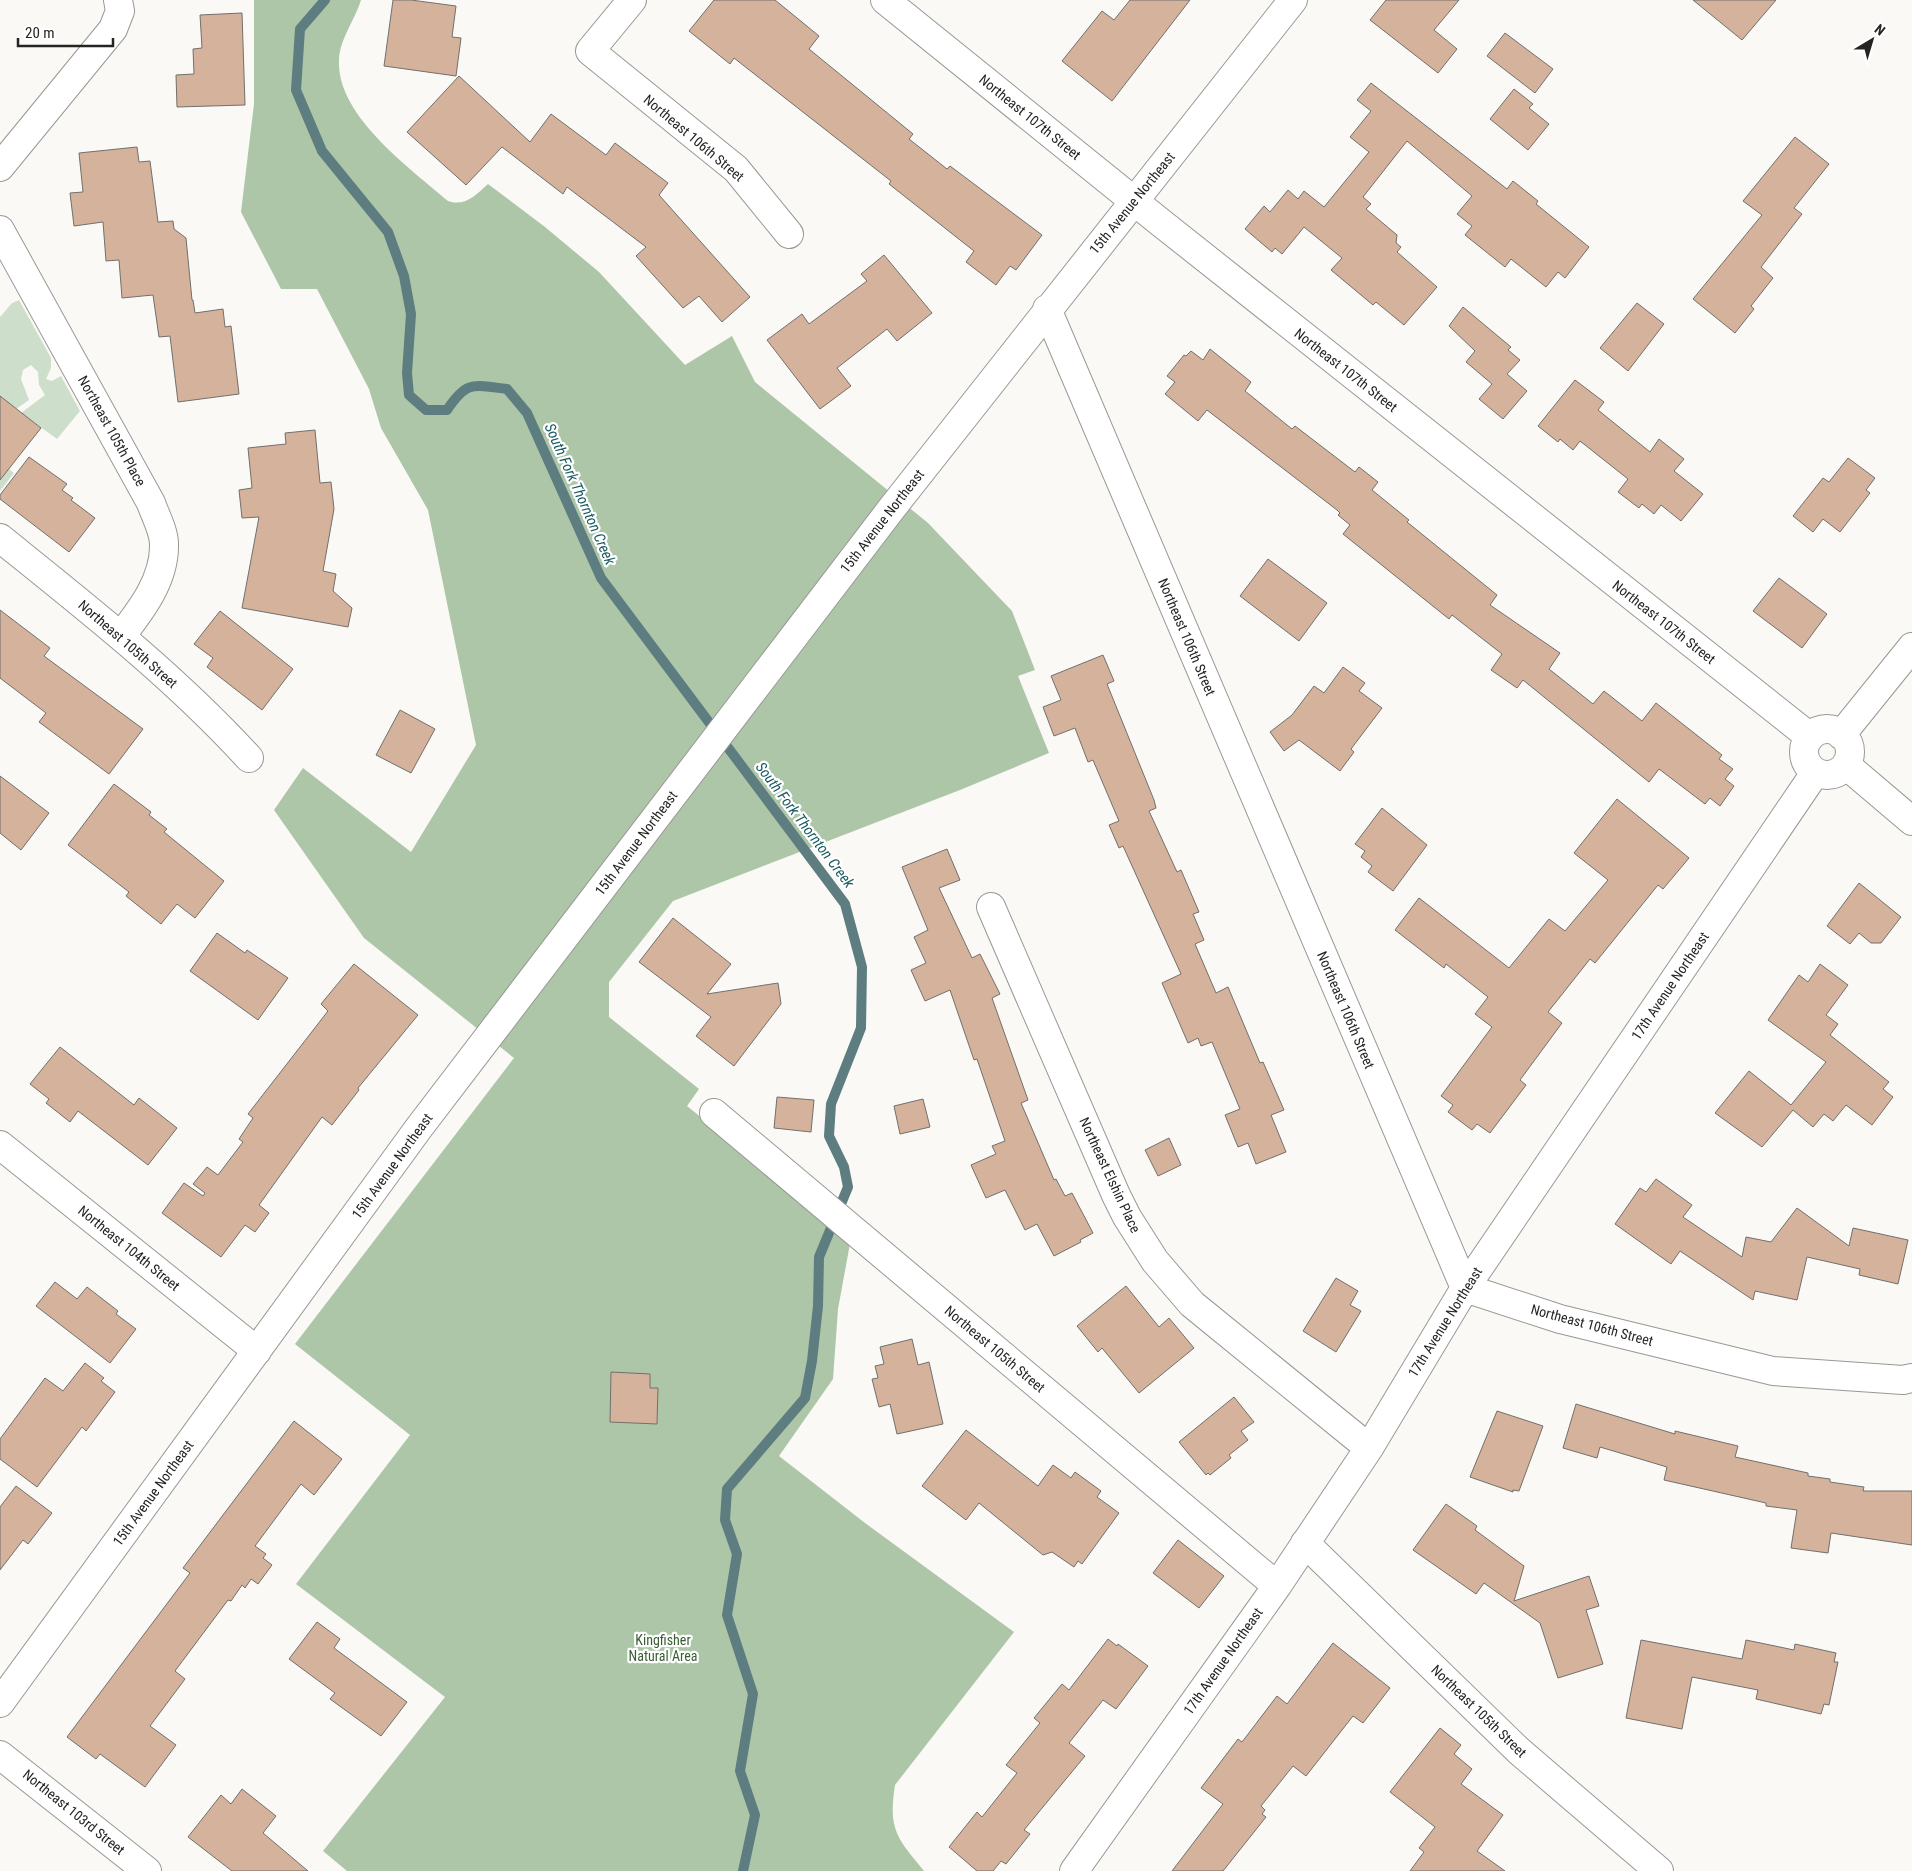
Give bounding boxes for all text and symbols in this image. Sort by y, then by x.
scale bar [18,15,112,47]
north arrow [1847,15,1897,65]
text: N [1872,21,1888,39]
text: 20 m [25,24,55,42]
street label: Northeast 107th Street [976,71,1084,163]
street label: Northeast 106th Street [641,91,747,185]
street label: 15th Avenue Northeast [1086,149,1178,257]
street label: Northeast 107th Street [1291,325,1401,415]
street label: Northeast 105th Place [75,373,149,489]
water label: South Fork Thornton Creek [541,420,619,568]
street label: 15th Avenue Northeast [837,466,927,576]
street label: Northeast 106th Street [1155,576,1219,698]
street label: Northeast 107th Street [1609,577,1719,667]
street label: Northeast 105th Street [75,597,181,691]
water label: South Fork Thornton Creek [752,759,858,892]
street label: 15th Avenue Northeast [592,788,680,898]
street label: 17th Avenue Northeast [1628,929,1712,1043]
street label: Northeast 106th Street [1314,949,1378,1071]
street label: 15th Avenue Northeast [348,1110,436,1222]
street label: Northeast Elshin Place [1076,1115,1144,1236]
street label: Northeast 104th Street [75,1202,183,1294]
street label: 17th Avenue Northeast [1405,1264,1485,1380]
street label: Northeast 106th Street [1529,1301,1655,1349]
street label: Northeast 105th Street [942,1302,1048,1396]
street label: 15th Avenue Northeast [109,1437,197,1549]
street label: 17th Avenue Northeast [1180,1605,1266,1717]
park label: Kingfisher Natural Area [629,1632,697,1664]
street label: Northeast 105th Street [1428,1662,1530,1760]
street label: Northeast 103rd Street [20,1766,128,1858]

